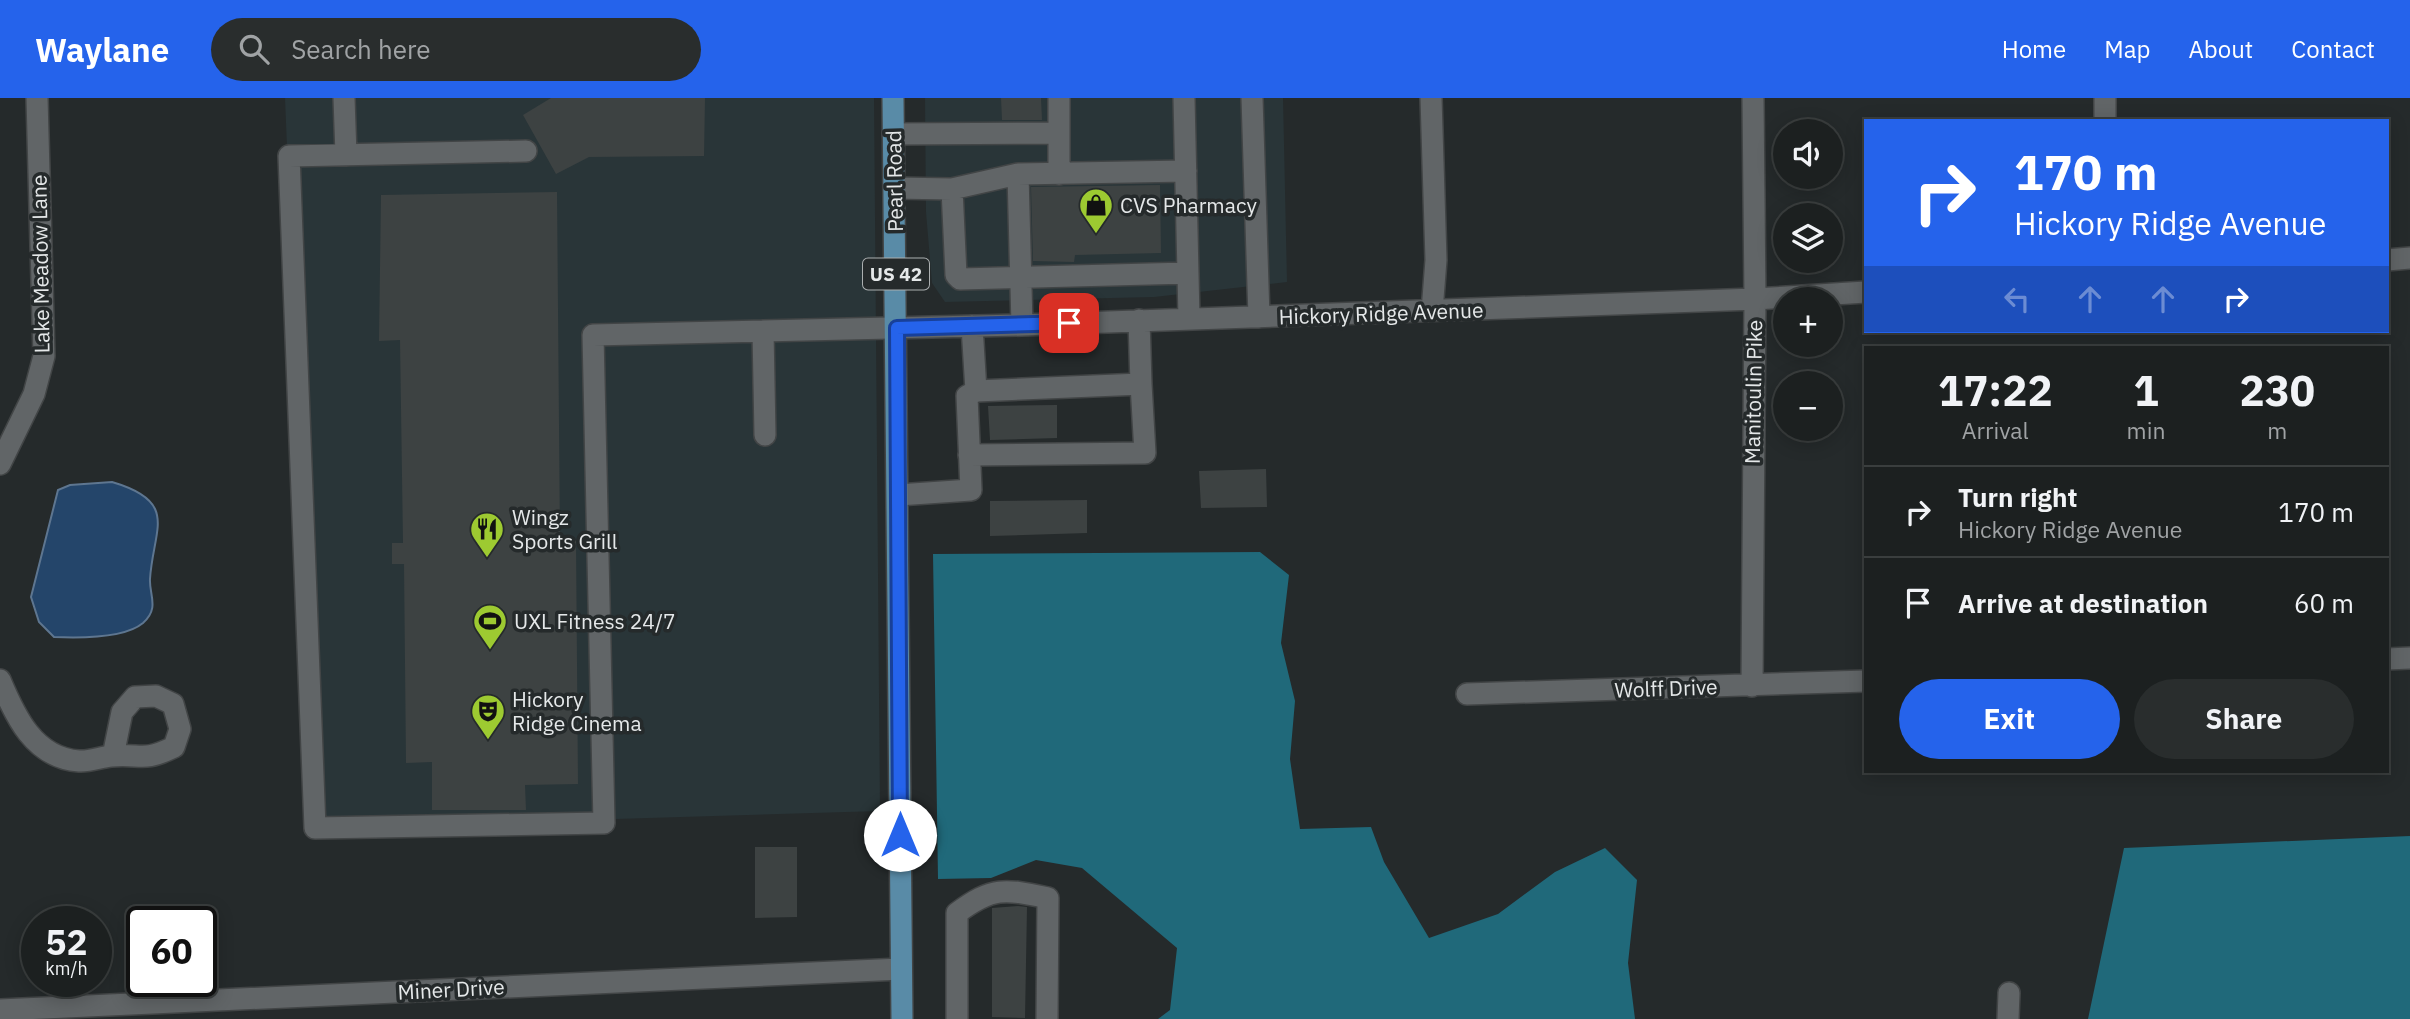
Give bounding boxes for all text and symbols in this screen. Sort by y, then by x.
search box [211,18,701,81]
text: Waylane [35,28,169,71]
icon: search [235,30,273,68]
text: Search here [291,32,431,66]
text: Home [2002,33,2066,65]
text: Map [2104,33,2150,65]
text: About [2188,33,2253,65]
text: Contact [2291,33,2375,65]
map controls [1773,119,1843,441]
button: sound [1773,119,1843,189]
street label: Pearl Road [879,130,909,232]
text: 170 m [2014,140,2158,203]
icon: right [1899,147,1990,238]
street label: Lake Meadow Lane [24,174,56,354]
shop icon: CVS Pharmacy [1077,186,1115,235]
place label: CVS Pharmacy [1120,191,1257,219]
text: Hickory Ridge Avenue [2014,202,2326,244]
button: layers [1773,203,1843,273]
road number: US 42 [863,258,929,290]
icon: left [1998,280,2036,318]
icon: ahead [2071,280,2109,318]
icon: ahead [2144,280,2182,318]
icon: right [2217,280,2255,318]
button: + [1773,287,1843,357]
pin [1039,293,1099,353]
street label: Hickory Ridge Avenue [1278,295,1484,331]
icon: arrive [1050,304,1088,342]
street label: Manitoulin Pike [1738,320,1768,464]
text: 17:22 [1938,363,2053,418]
text: 1 [2133,363,2159,418]
text: 230 [2239,363,2315,418]
button: − [1773,371,1843,441]
text: Arrival [1962,415,2029,445]
text: min [2127,415,2165,445]
text: m [2267,415,2287,445]
text: Turn right [1958,480,2077,514]
icon: right [1899,493,1937,531]
text: 170 m [2278,495,2354,529]
place label: Wingz Sports Grill [512,503,618,555]
restaurant icon: Wingz Sports Grill [468,510,506,559]
text: Hickory Ridge Avenue [1958,514,2182,544]
icon: arrive [1899,584,1937,622]
text: Arrive at destination [1958,586,2208,620]
text: 60 m [2294,586,2354,620]
sports icon: UXL Fitness 24/7 [471,602,509,651]
place label: UXL Fitness 24/7 [514,607,676,635]
street label: Wolff Drive [1614,672,1718,704]
button: Exit [1899,679,2120,759]
button: Share [2134,679,2354,759]
place label: Hickory Ridge Cinema [512,685,642,737]
theatre icon: Hickory Ridge Cinema [469,692,507,741]
position arrow [863,798,937,872]
speed limit sign: 60 [126,906,217,997]
text: 52 [45,919,88,965]
text: km/h [45,957,88,980]
street label: Miner Drive [397,972,505,1006]

